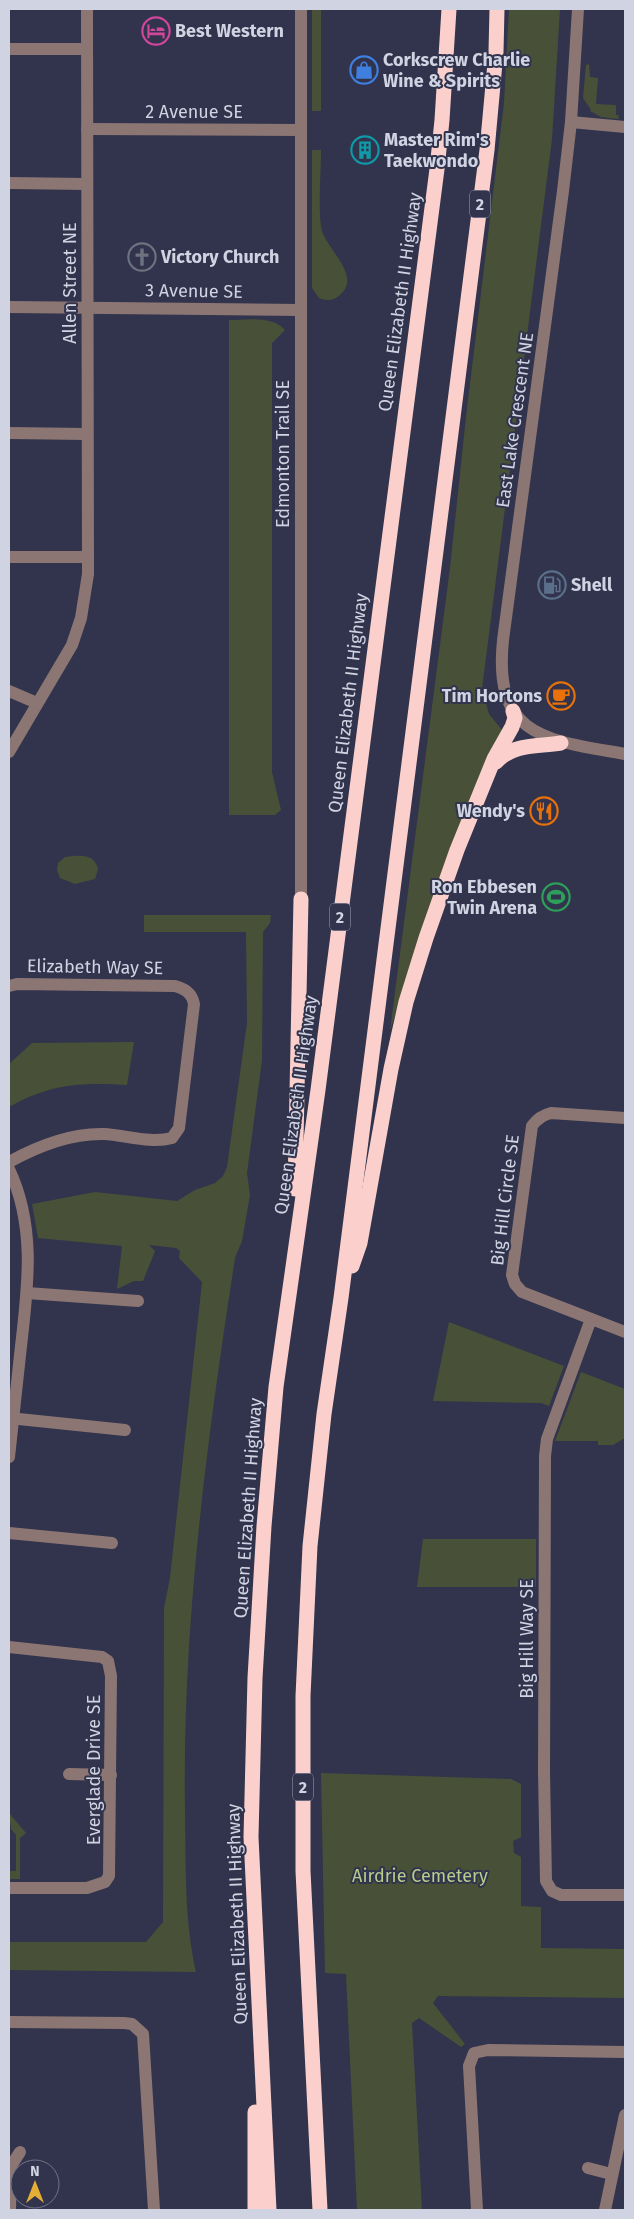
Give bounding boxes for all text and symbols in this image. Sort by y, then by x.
hotel icon: Best Western [141,16,171,46]
place label: Best Western [175,20,284,42]
place label: Corkscrew Charlie Wine & Spirits [383,49,530,92]
shop icon: Corkscrew Charlie Wine & Spirits [349,55,379,85]
street label: 2 Avenue SE [145,101,243,123]
place label: Master Rim's Taekwondo [384,129,489,172]
building icon: Master Rim's Taekwondo [350,135,380,165]
road number: 2 [470,190,490,218]
street label: Queen Elizabeth II Highway [374,191,426,413]
street label: Allen Street NE [59,222,81,344]
church icon: Victory Church [127,242,157,272]
place label: Victory Church [160,246,279,268]
street label: 3 Avenue SE [145,279,243,303]
street label: East Lake Crescent NE [492,331,538,509]
street label: Edmonton Trail SE [272,380,294,528]
fuel station icon: Shell [537,570,567,600]
place label: Shell [571,574,613,596]
street label: Queen Elizabeth II Highway [324,592,372,814]
cafe icon: Tim Hortons [546,681,576,711]
place label: Tim Hortons [442,685,542,707]
restaurant icon: Wendy's [529,796,559,826]
place label: Wendy's [457,800,525,822]
place label: Ron Ebbesen Twin Arena [431,876,537,919]
sports icon: Ron Ebbesen Twin Arena [541,882,571,912]
road number: 2 [330,904,350,930]
street label: Elizabeth Way SE [27,955,163,979]
street label: Queen Elizabeth II Highway [270,994,322,1216]
street label: Big Hill Circle SE [486,1133,524,1267]
street label: Queen Elizabeth II Highway [229,1397,267,1619]
street label: Big Hill Way SE [516,1579,538,1699]
street label: Everglade Drive SE [83,1695,105,1845]
road number: 2 [293,1774,313,1800]
street label: Queen Elizabeth II Highway [222,1803,252,2025]
park label: Airdrie Cemetery [352,1865,488,1887]
north arrow [10,2159,60,2209]
text: N [30,2163,40,2180]

